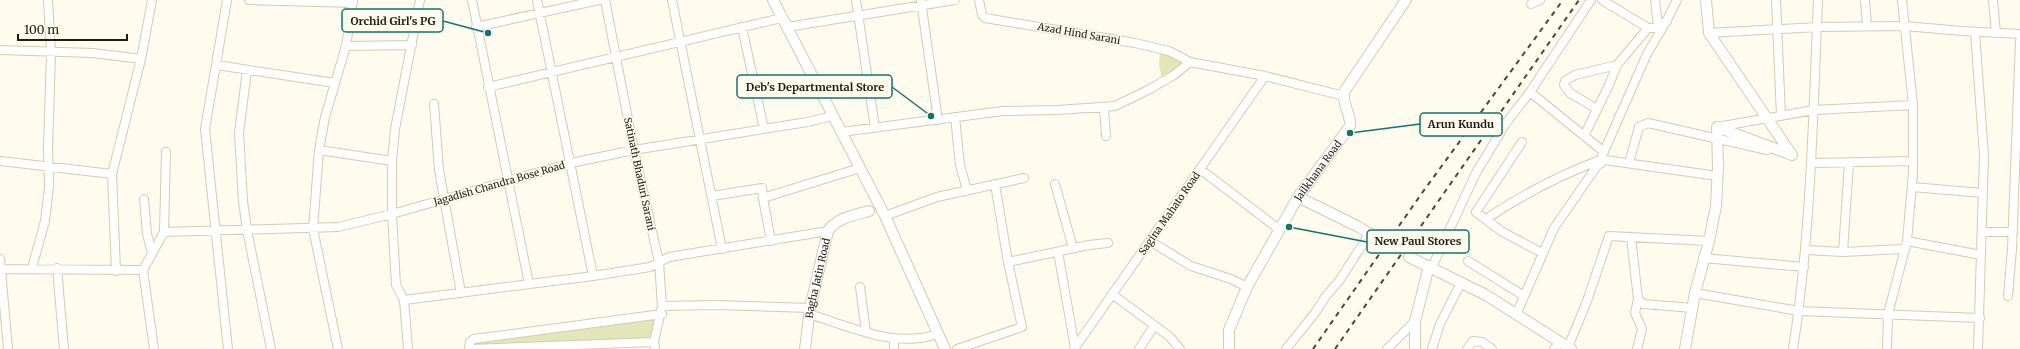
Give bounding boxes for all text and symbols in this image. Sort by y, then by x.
callout: Orchid Girl's PG [342,9,443,32]
text: Orchid Girl's PG [351,14,436,28]
scale bar [18,16,127,42]
street label: Azad Hind Sarani [1035,20,1121,47]
text: 100 m [24,22,59,37]
callout: Deb's Departmental Store [737,75,892,98]
text: Deb's Departmental Store [746,80,884,94]
callout: Arun Kundu [1420,113,1502,136]
street label: Satinath Bhaduri Sarani [621,116,658,232]
text: Arun Kundu [1427,117,1494,131]
street label: Jailkhana Road [1291,138,1344,204]
street label: Jagadish Chandra Bose Road [431,158,566,209]
street label: Sagina Mahato Road [1136,169,1203,257]
callout: New Paul Stores [1367,230,1469,253]
text: New Paul Stores [1375,234,1462,248]
street label: Bagha Jatin Road [803,237,833,319]

